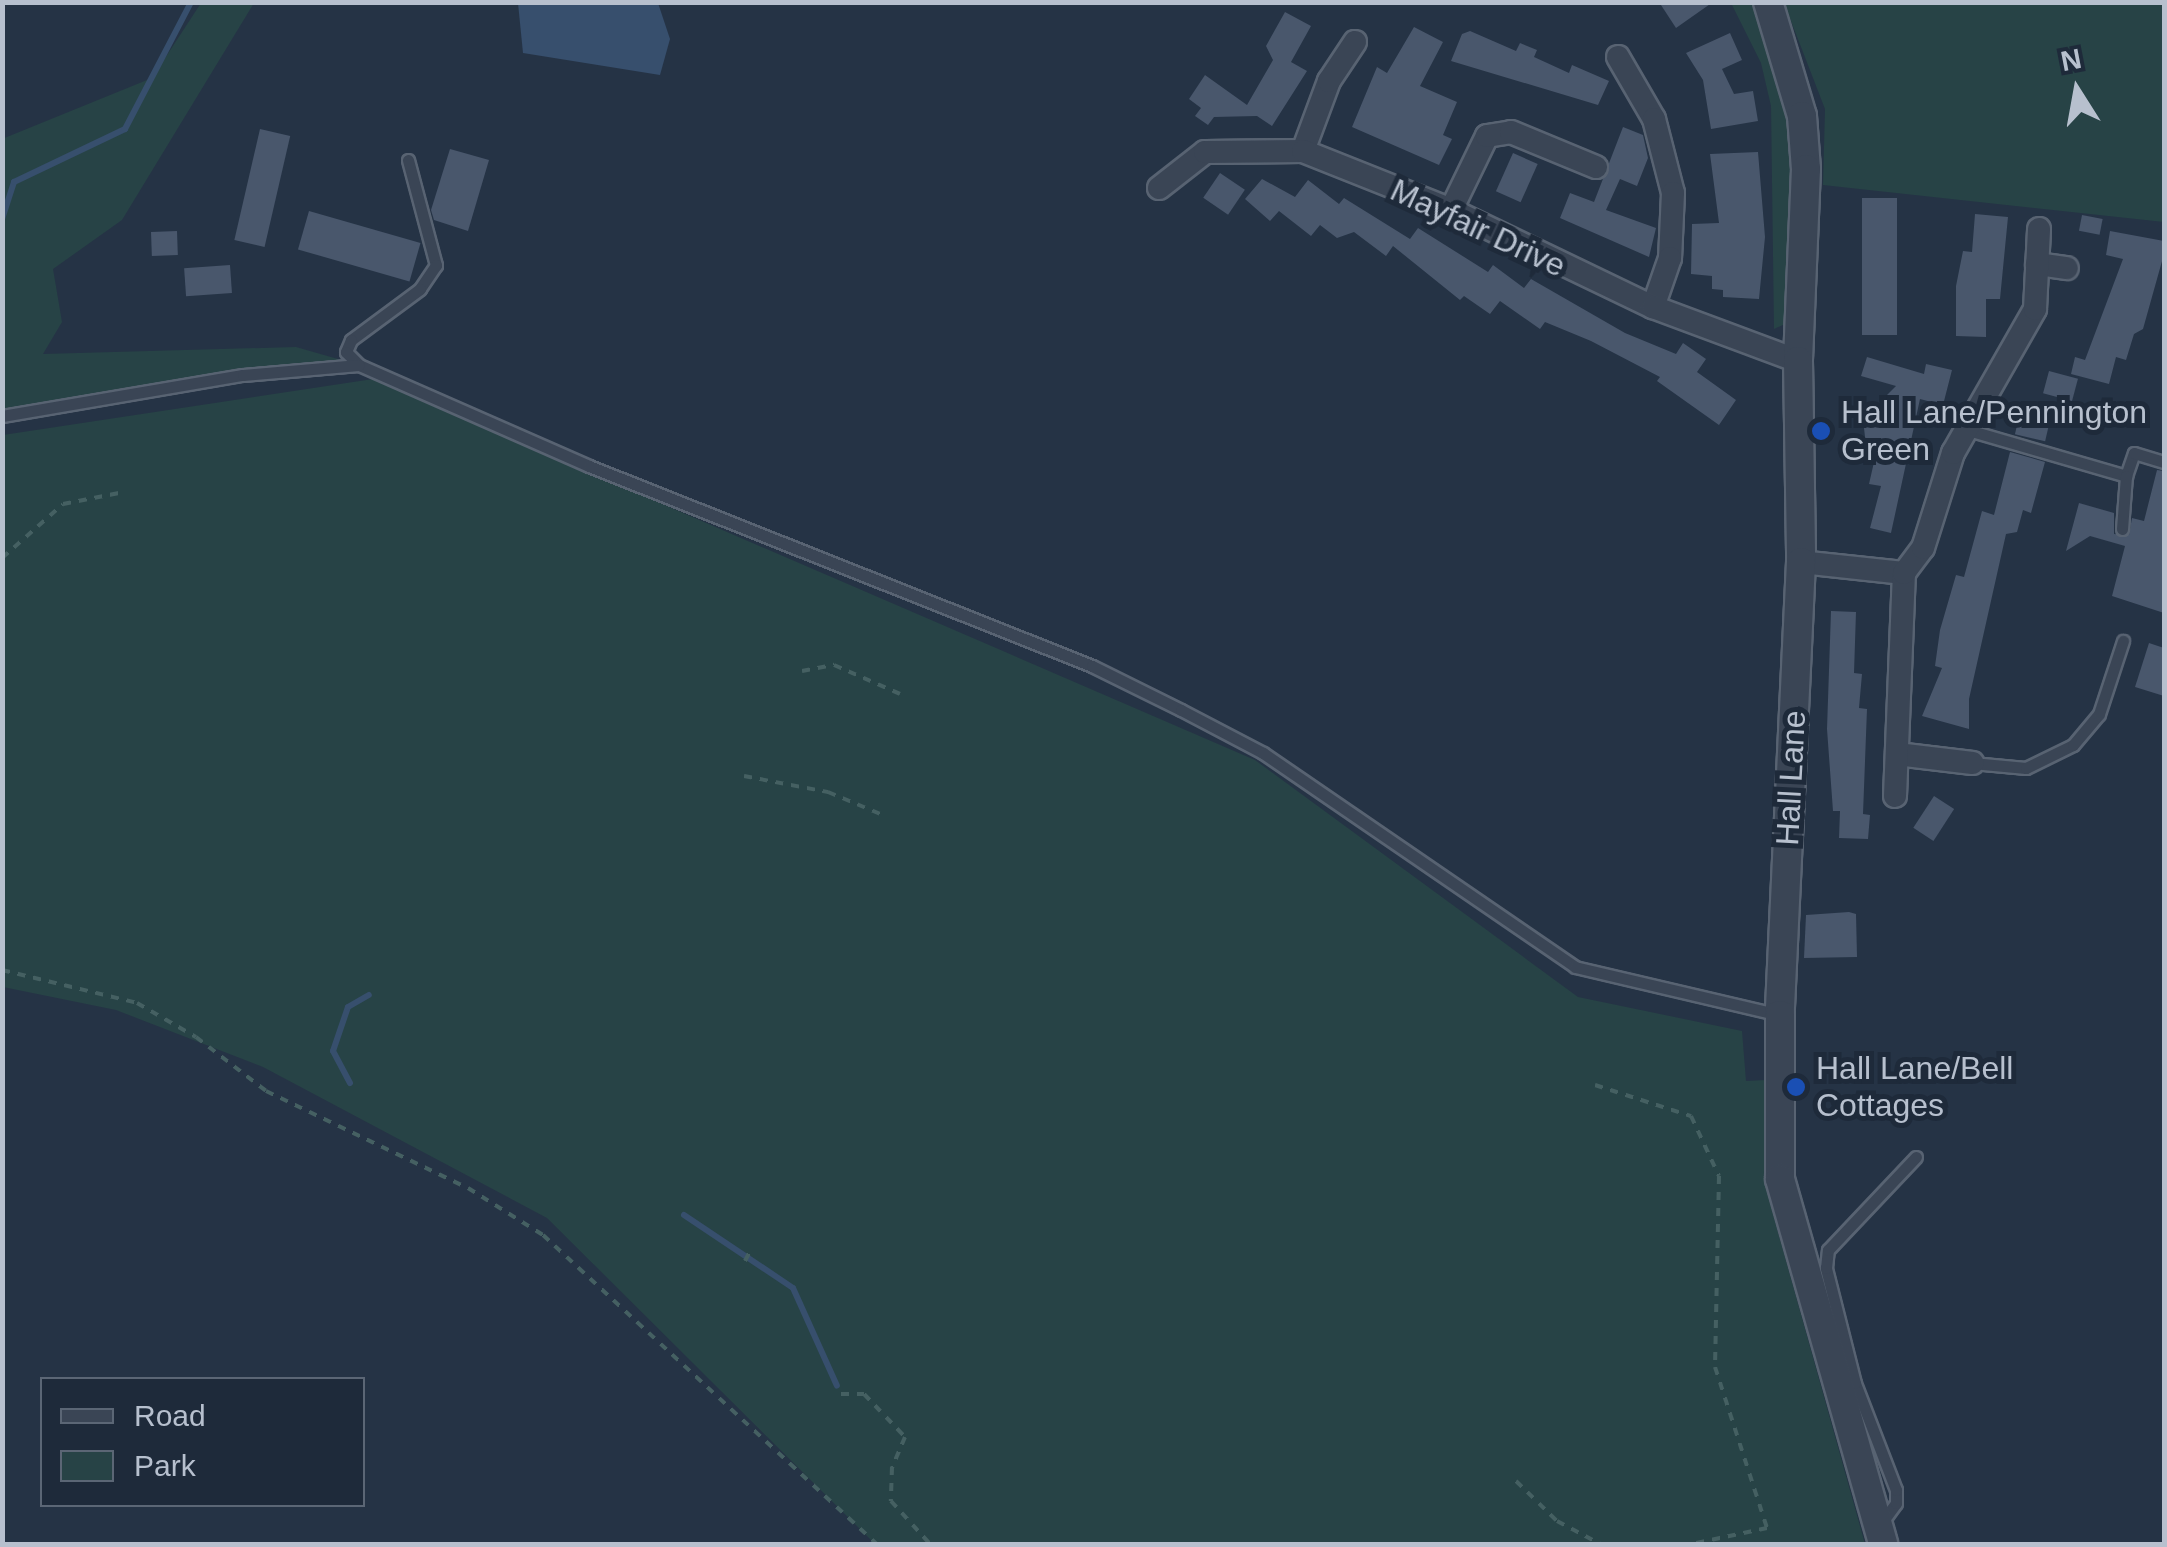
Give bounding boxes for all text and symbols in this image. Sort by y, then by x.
north arrow [2027,40,2127,140]
text: N [2058,43,2084,77]
street label: Mayfair Drive [1384,171,1572,285]
place label: Hall Lane/Pennington Green [1841,394,2147,469]
marker: Hall Lane/Pennington Green [1810,420,1832,442]
street label: Hall Lane [1768,709,1814,847]
place label: Hall Lane/Bell Cottages [1816,1050,2013,1125]
marker: Hall Lane/Bell Cottages [1785,1076,1807,1098]
legend [40,1377,365,1507]
text: Road [134,1399,206,1432]
text: Park [134,1449,196,1482]

